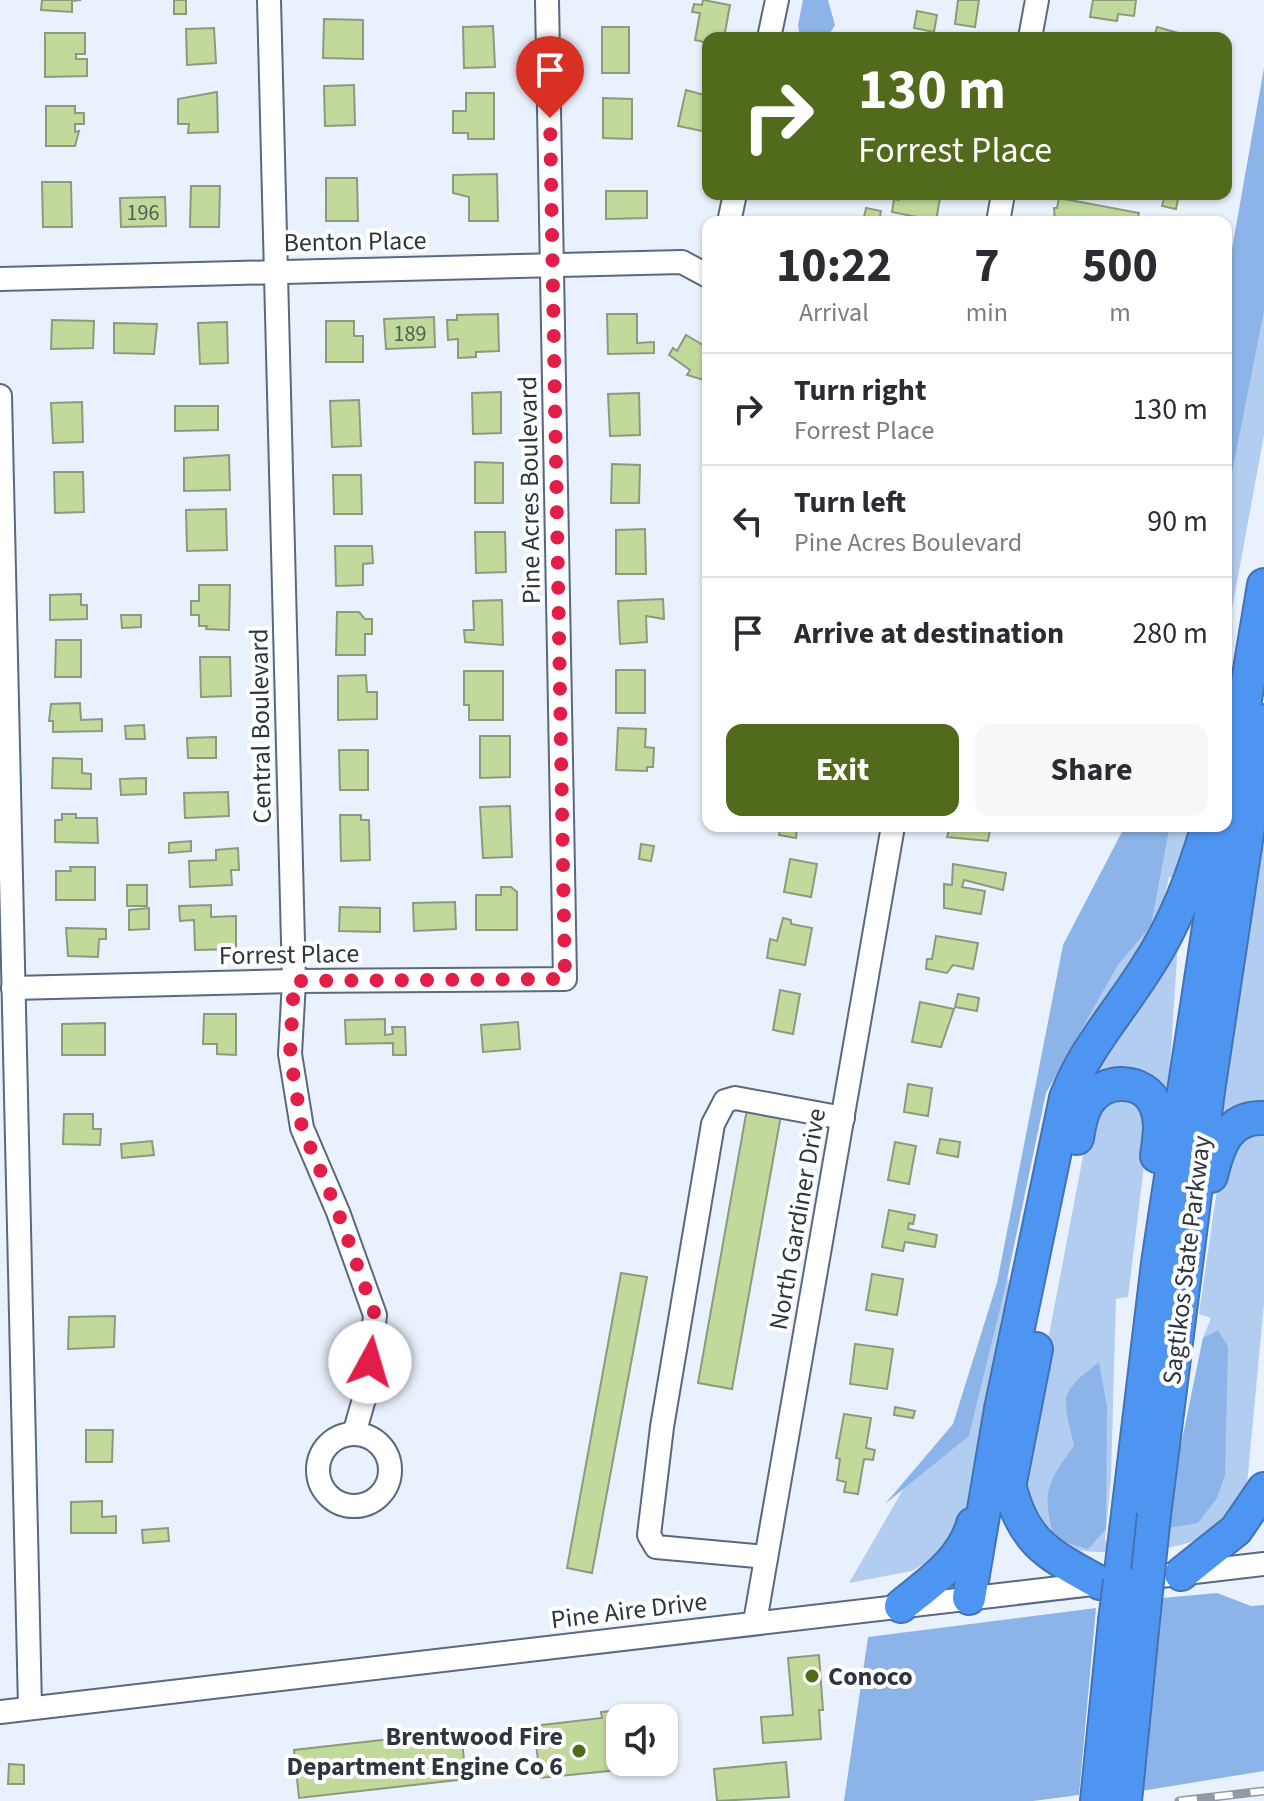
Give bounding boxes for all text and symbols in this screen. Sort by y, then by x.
pin [516,36,584,118]
icon: arrive [528,48,572,92]
text: 130 m [858,51,1006,130]
icon: right [726,64,830,168]
text: Forrest Place [858,125,1052,176]
house number: 196 [127,197,159,229]
street label: Benton Place [283,222,427,261]
text: 10:22 [776,232,892,300]
text: 7 [974,232,1000,300]
text: 500 [1082,232,1158,300]
text: Arrival [799,294,869,331]
text: min [966,294,1008,331]
text: m [1109,294,1131,331]
house number: 189 [394,318,426,350]
text: Turn right [794,369,926,412]
street label: Pine Acres Boulevard [509,376,550,604]
icon: right [726,387,770,431]
text: 130 m [1132,388,1208,431]
text: Forrest Place [794,412,934,449]
text: Turn left [794,481,906,524]
icon: left [726,499,770,543]
text: 90 m [1147,500,1208,543]
text: Pine Acres Boulevard [794,524,1022,561]
icon: arrive [726,611,770,655]
text: Arrive at destination [794,612,1064,655]
text: 280 m [1132,612,1208,655]
street label: Central Boulevard [240,628,281,824]
button: Exit [726,724,959,816]
button: Share [975,724,1208,816]
street label: Forrest Place [219,935,359,974]
street label: North Gardiner Drive [760,1105,835,1333]
street label: Sagtikos State Parkway [1153,1133,1220,1387]
position arrow [328,1320,412,1404]
street label: Pine Aire Drive [549,1583,709,1638]
place label: Conoco [828,1658,913,1695]
marker: Conoco [803,1667,821,1685]
map controls [606,1704,678,1776]
button: sound [606,1704,678,1776]
place label: Brentwood Fire Department Engine Co 6 [286,1718,563,1785]
marker: Brentwood Fire Department Engine Co 6 [570,1742,588,1760]

